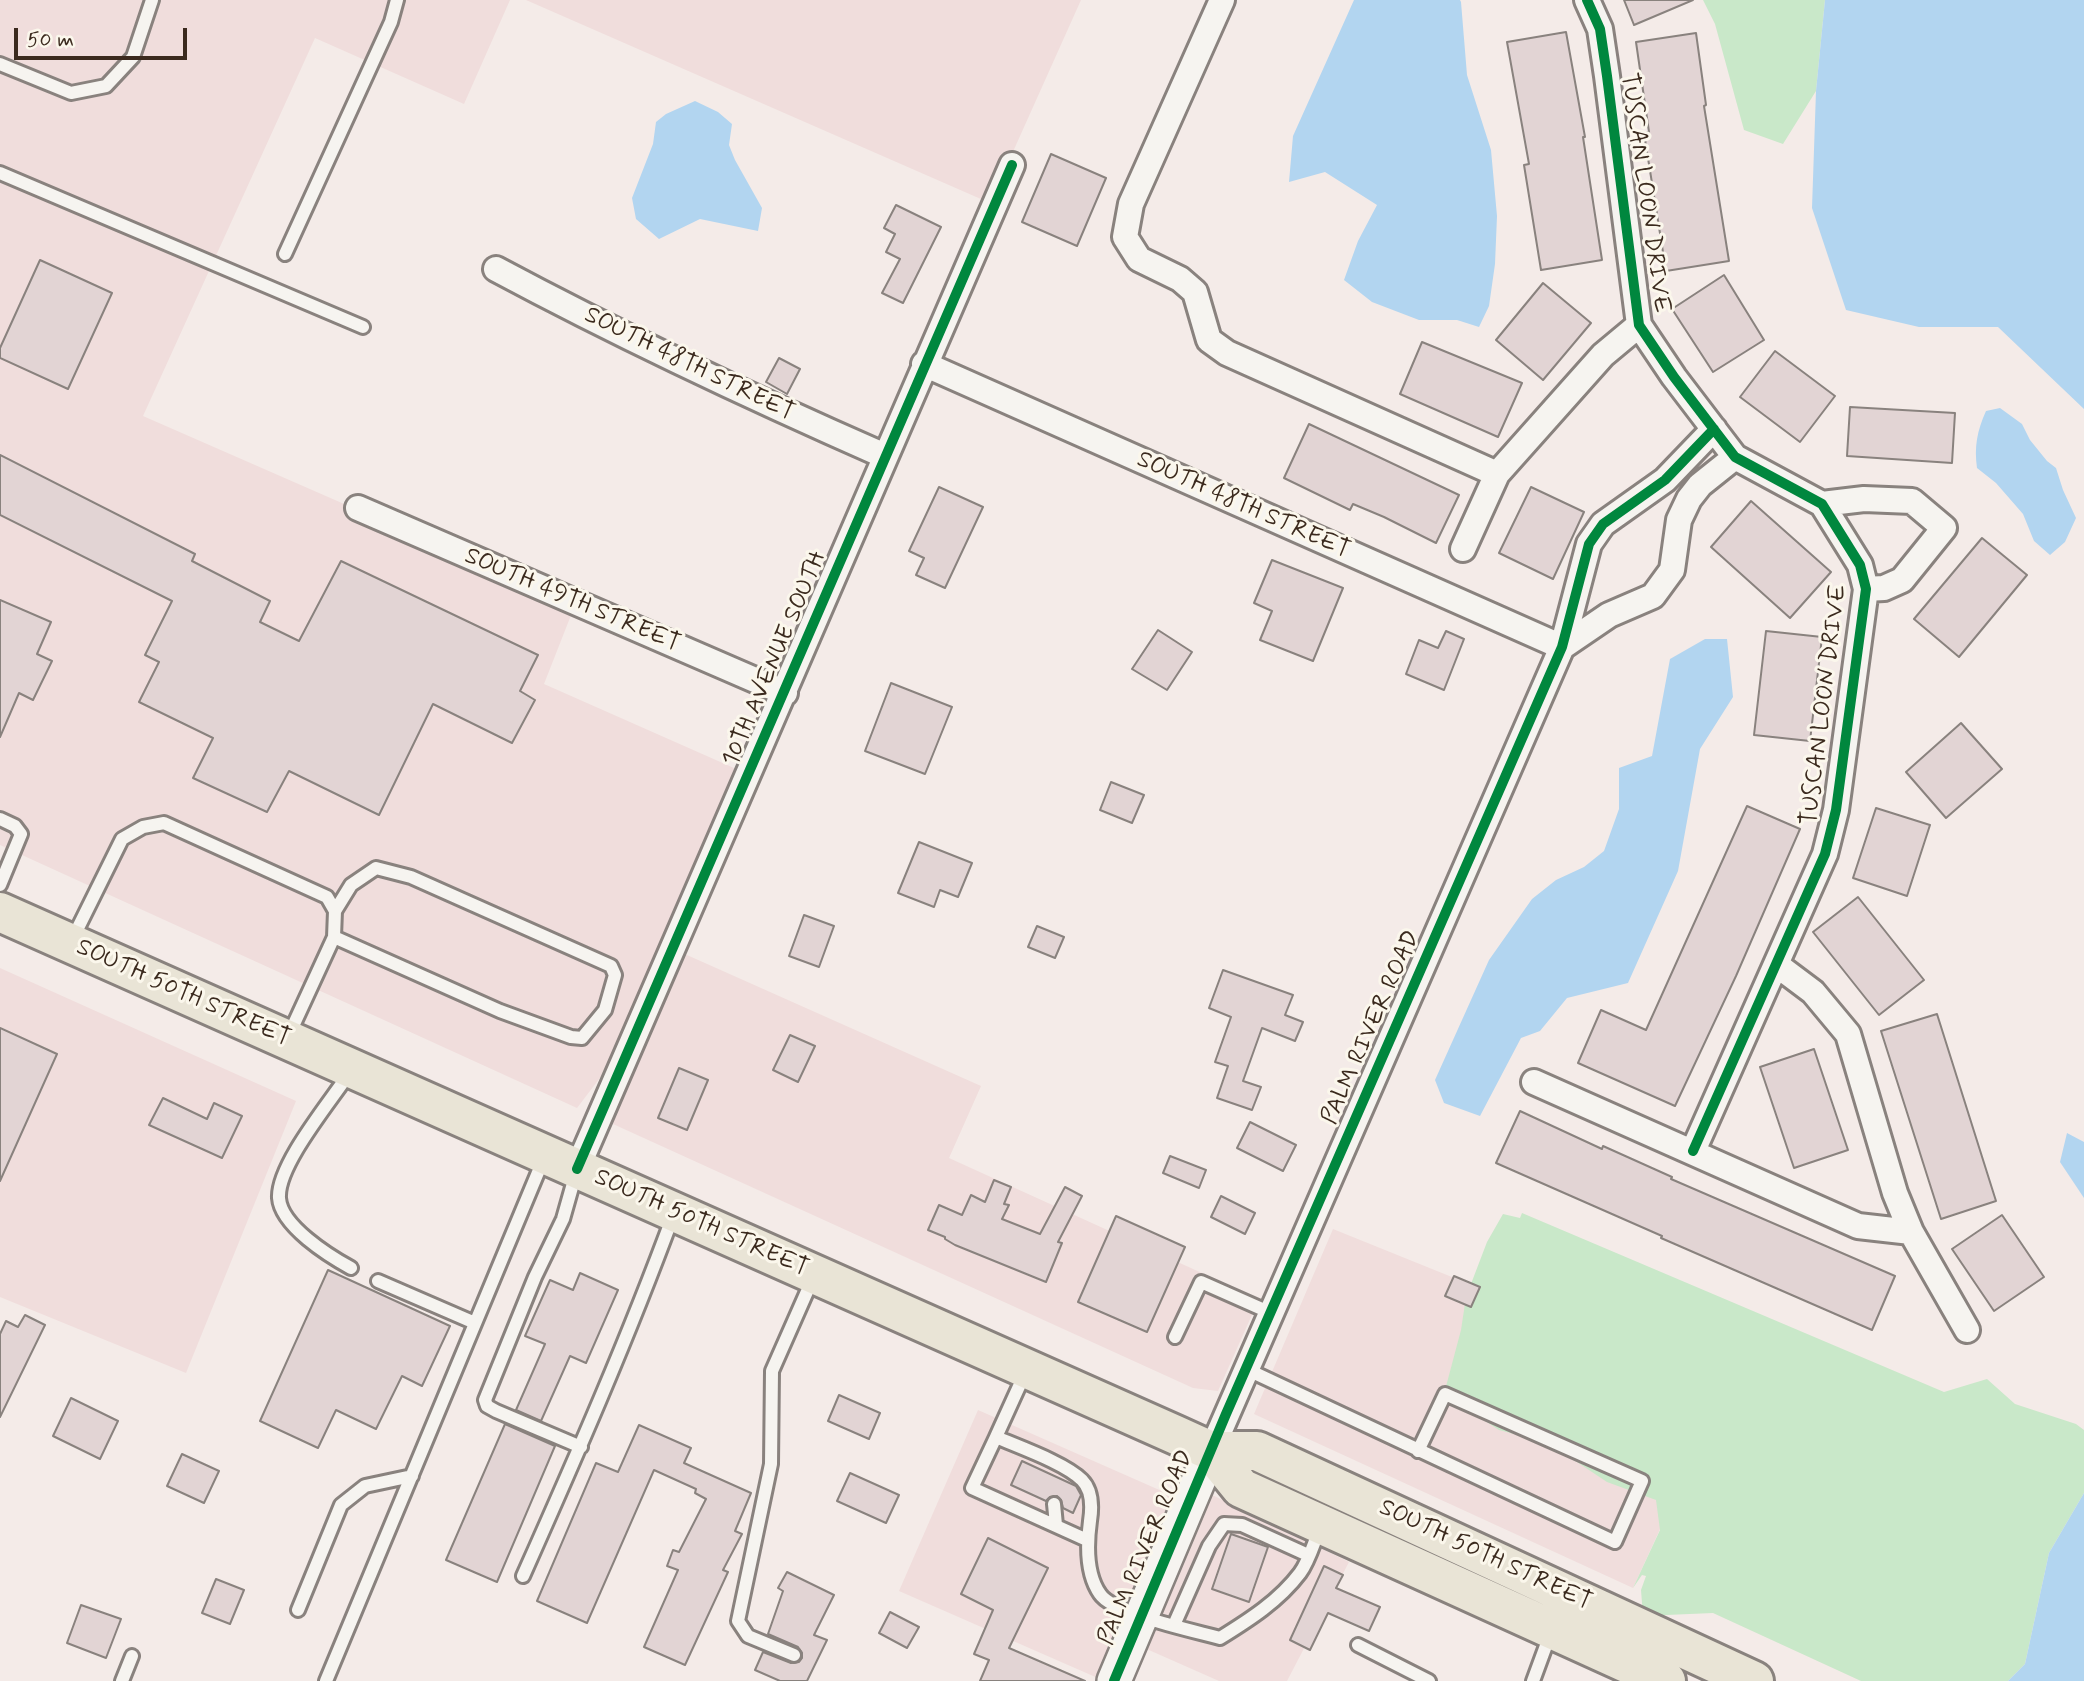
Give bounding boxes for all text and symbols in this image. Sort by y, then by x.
scale bar [18,14,191,58]
text: 50 m [27,26,74,54]
street label: TUSCAN LOON DRIVE [1613,71,1675,315]
street label: SOUTH 48TH STREET [579,302,799,428]
street label: SOUTH 48TH STREET [1132,446,1354,566]
street label: SOUTH 49TH STREET [460,543,684,659]
street label: 10TH AVENUE SOUTH [718,547,834,771]
street label: TUSCAN LOON DRIVE [1796,583,1854,827]
street label: PALM RIVER ROAD [1316,927,1428,1129]
street label: SOUTH 50TH STREET [71,934,295,1054]
street label: SOUTH 50TH STREET [589,1164,813,1284]
street label: PALM RIVER ROAD [1093,1446,1201,1650]
street label: SOUTH 50TH STREET [1374,1494,1596,1618]

